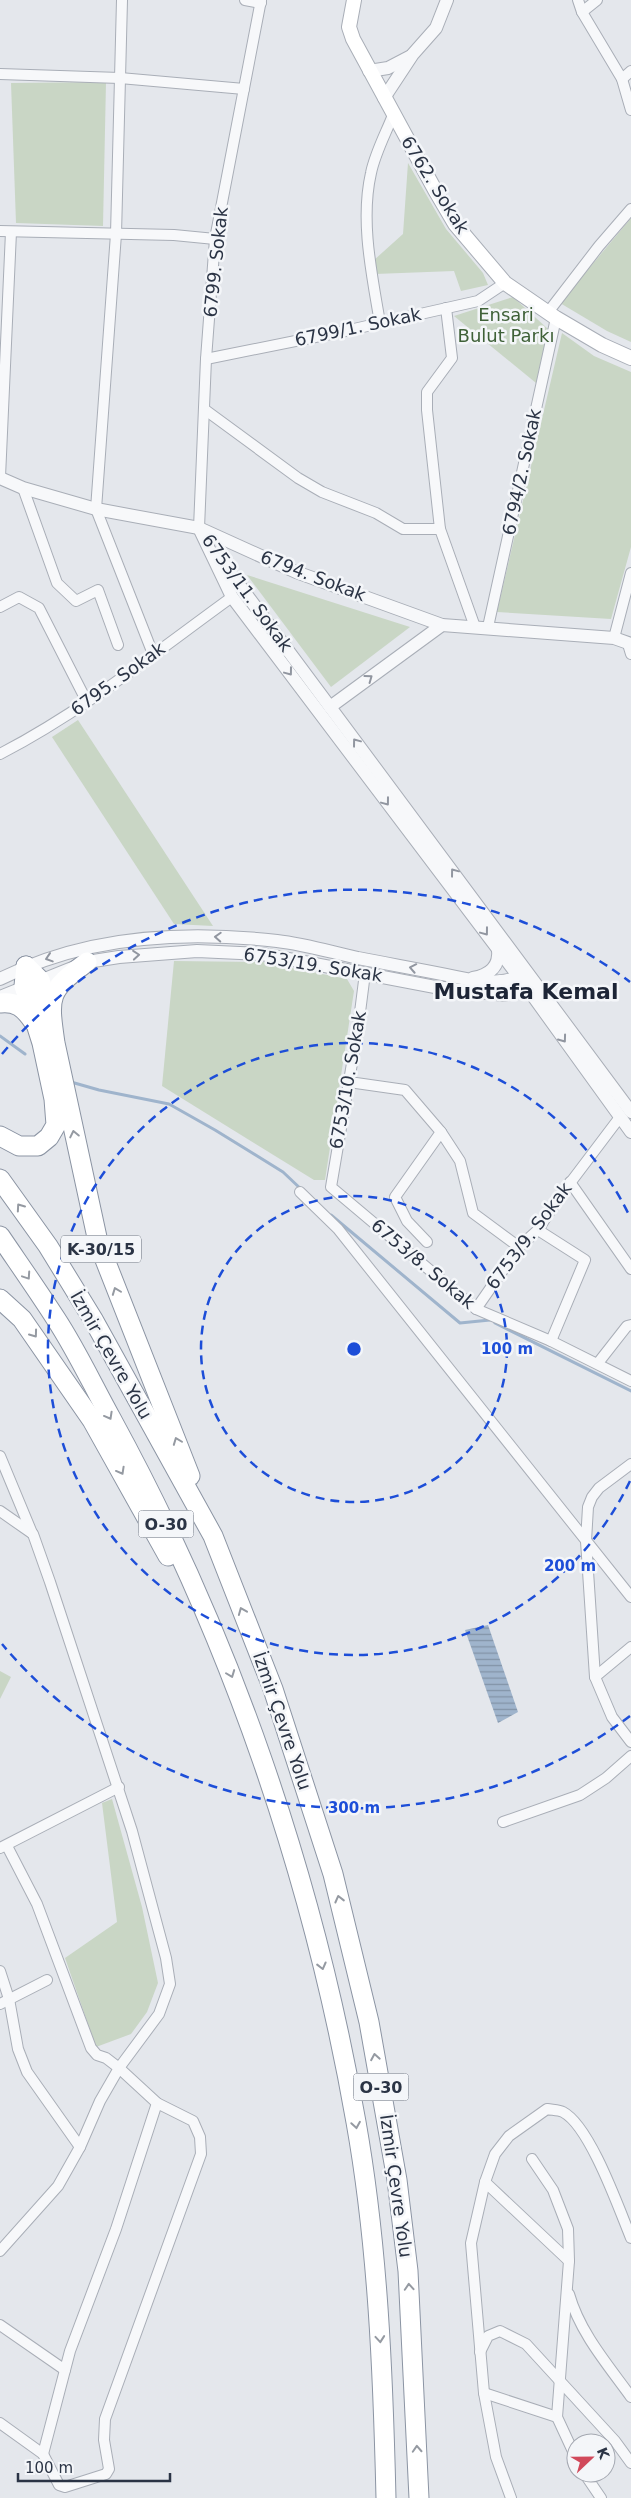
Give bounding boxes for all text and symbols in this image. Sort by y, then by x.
street label: 6762. Sokak [397,132,474,238]
street label: 6799. Sokak [199,205,232,318]
street label: 6799/1. Sokak [293,303,424,350]
park label: Ensari Bulut Parkı [458,304,554,346]
street label: 6794/2. Sokak [498,406,545,537]
street label: 6753/11. Sokak [198,530,297,656]
street label: 6794. Sokak [257,546,369,605]
street label: 6795. Sokak [67,637,169,720]
one-way arrow [283,666,292,676]
one-way arrow [363,675,373,684]
one-way arrow [353,738,362,748]
one-way arrow [381,796,389,805]
one-way arrow [451,869,459,878]
one-way arrow [479,926,487,935]
one-way arrow [214,932,222,943]
street label: 6753/19. Sokak [242,943,385,986]
one-way arrow [132,950,140,961]
one-way arrow [45,952,53,962]
one-way arrow [409,963,417,973]
district label: Mustafa Kemal [434,979,618,1004]
street label: 6753/10. Sokak [325,1008,370,1151]
one-way arrow [558,1033,566,1042]
one-way arrow [69,1130,80,1138]
street label: 6753/9. Sokak [481,1178,576,1293]
one-way arrow [17,1203,26,1213]
street label: 6753/8. Sokak [367,1214,480,1313]
road number: K-30/15 [61,1236,141,1262]
one-way arrow [21,1270,30,1280]
street label: İzmir Çevre Yolu [66,1287,157,1423]
one-way arrow [112,1287,122,1295]
one-way arrow [28,1328,36,1337]
centre of rings [345,1340,363,1358]
text: 100 m [481,1340,533,1358]
one-way arrow [103,1411,113,1420]
one-way arrow [173,1438,183,1446]
one-way arrow [115,1466,125,1475]
road number: O-30 [138,1510,194,1538]
text: 200 m [544,1557,596,1575]
one-way arrow [238,1608,248,1616]
street label: İzmir Çevre Yolu [249,1649,316,1793]
one-way arrow [225,1669,235,1678]
text: 300 m [328,1799,380,1817]
one-way arrow [334,1894,345,1903]
one-way arrow [316,1962,327,1971]
one-way arrow [371,2053,381,2061]
road number: O-30 [354,2074,408,2100]
street label: İzmir Çevre Yolu [376,2113,417,2259]
one-way arrow [351,2121,361,2129]
one-way arrow [404,2283,415,2291]
one-way arrow [375,2335,386,2343]
north arrow [566,2433,616,2483]
one-way arrow [412,2445,423,2453]
text: K [594,2445,613,2462]
scale bar [18,2450,170,2482]
text: 100 m [25,2459,73,2477]

